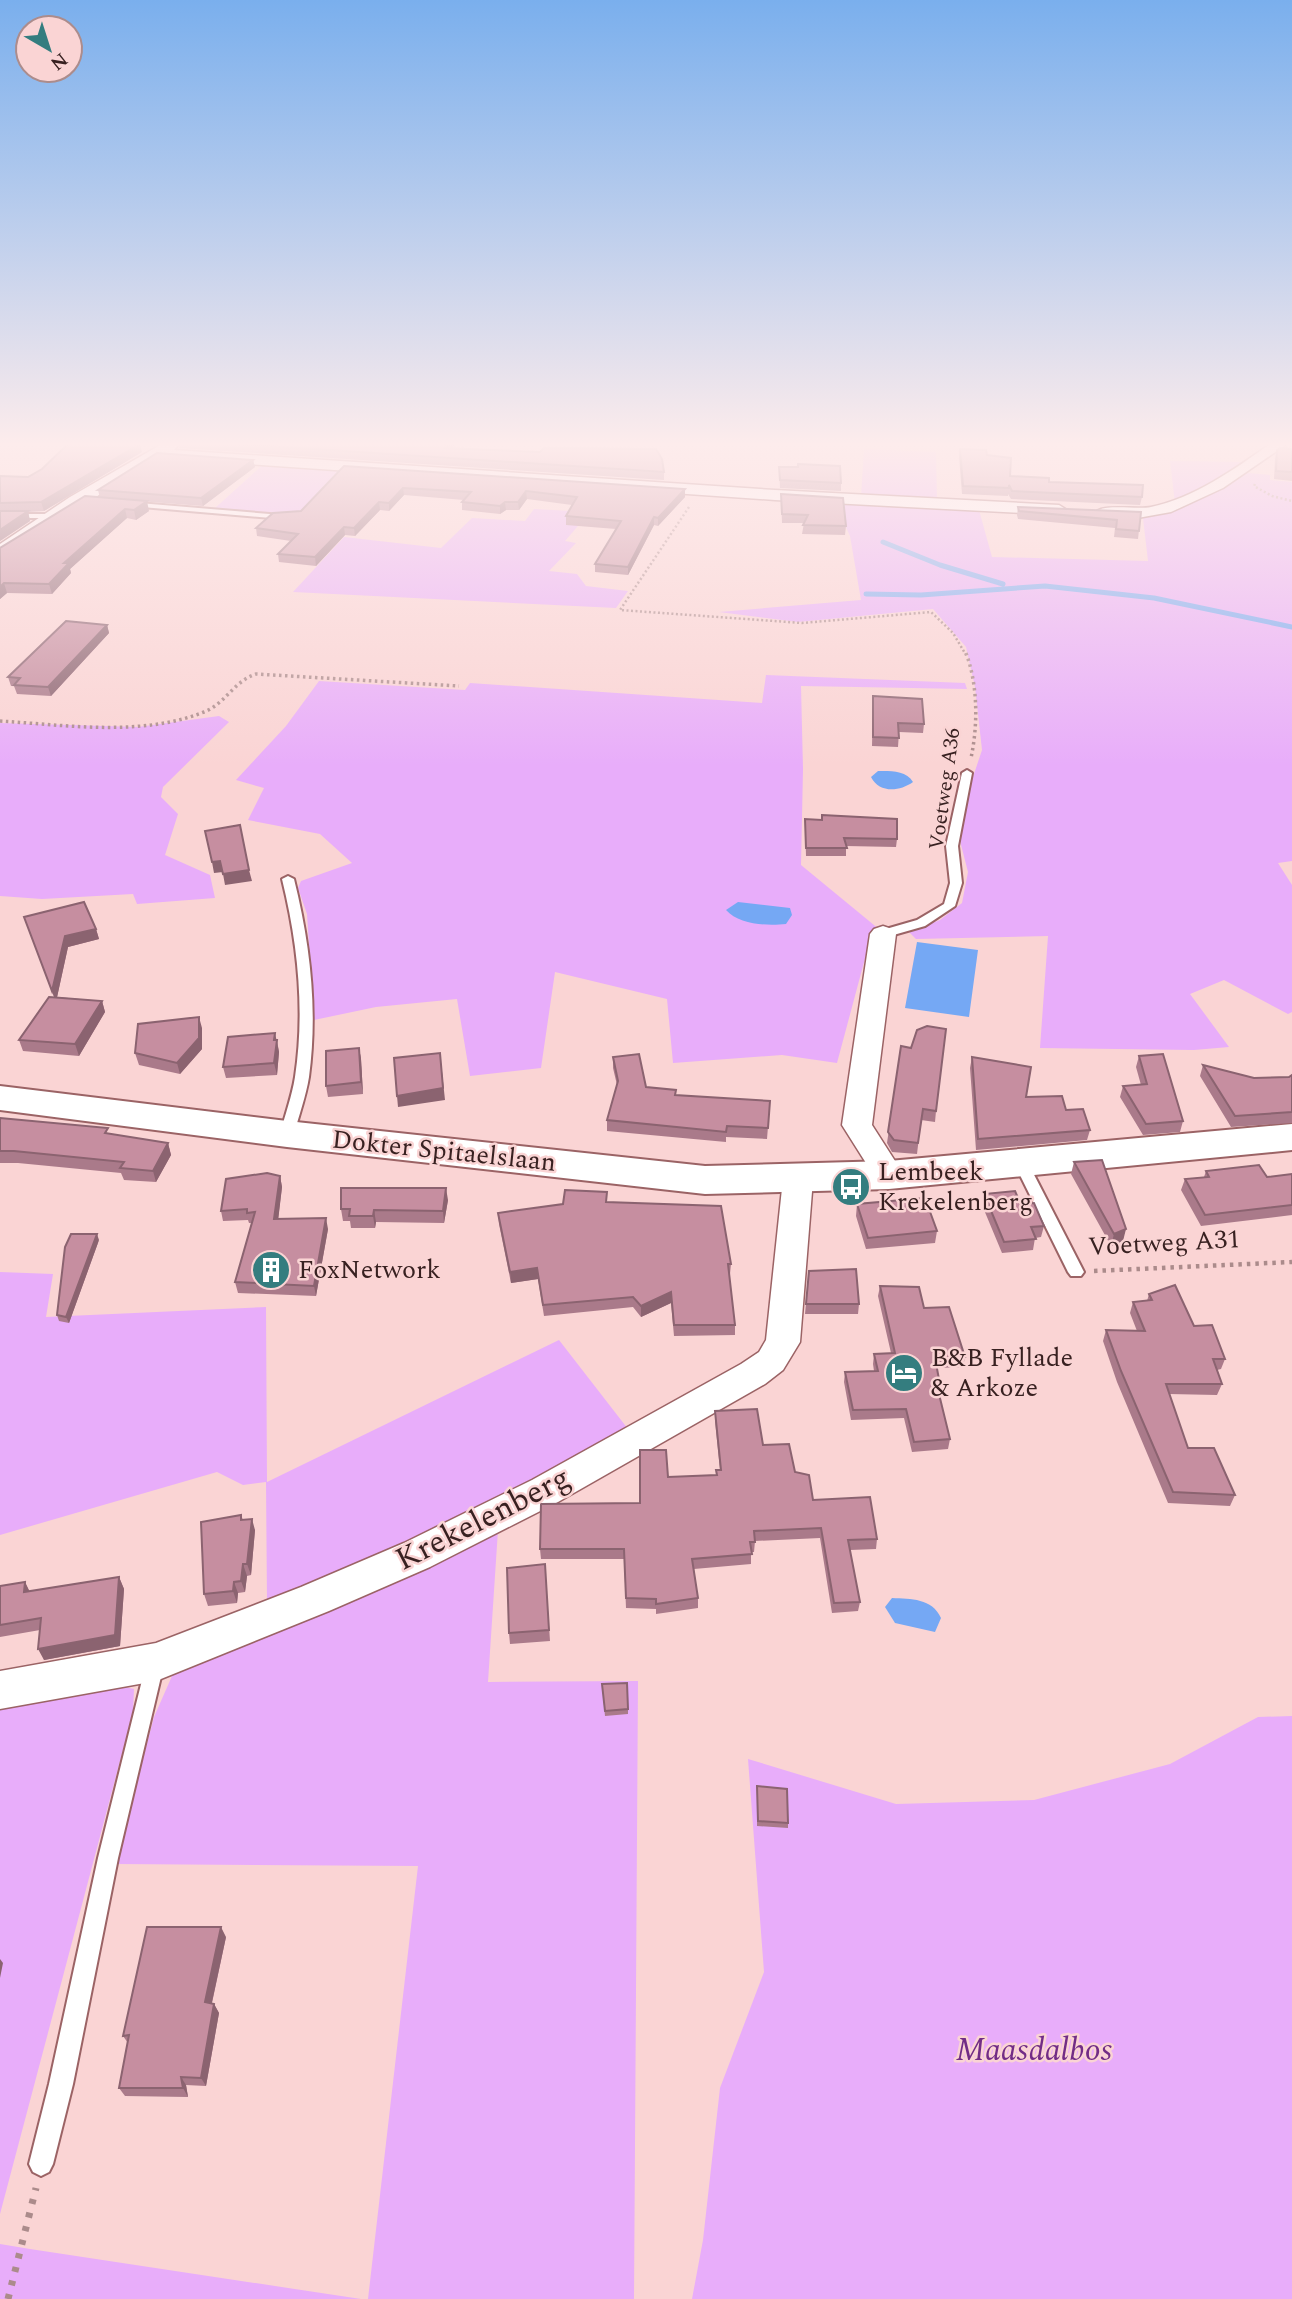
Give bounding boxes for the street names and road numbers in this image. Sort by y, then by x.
street label: Voetweg A36 [921,726,969,852]
street label: Dokter Spitaelslaan [330,1119,558,1183]
street label: Voetweg A31 [1087,1219,1241,1267]
street label: Krekelenberg [387,1454,579,1584]

